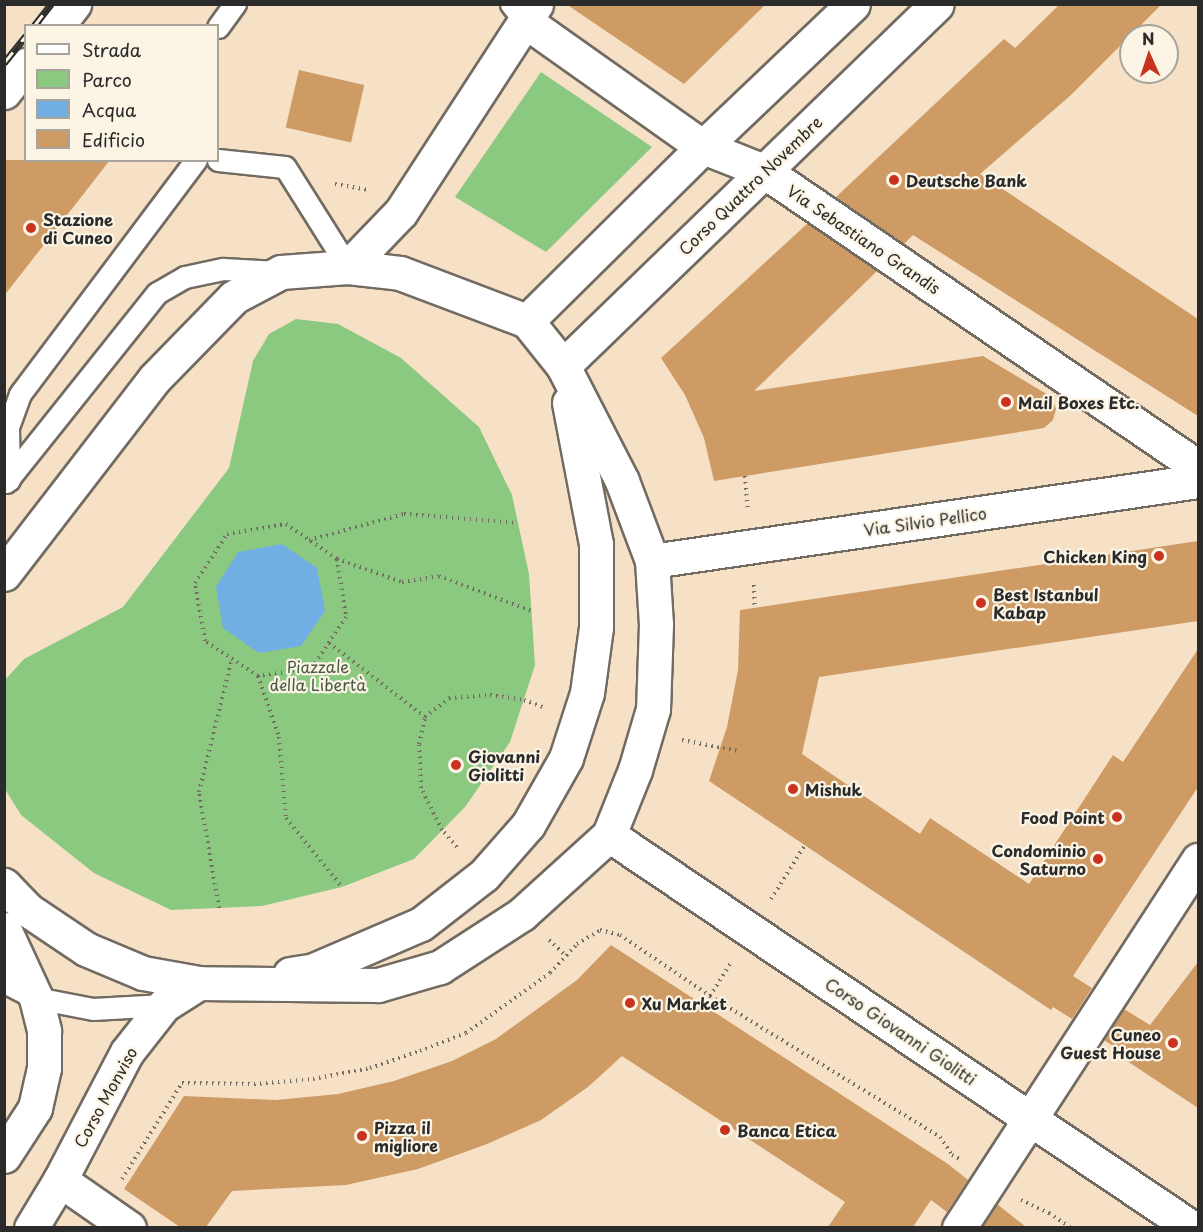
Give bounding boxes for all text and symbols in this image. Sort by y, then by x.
legend [24,24,219,162]
north arrow [1119,24,1179,84]
text: N [1141,26,1155,50]
text: Strada [82,36,141,63]
text: Parco [82,66,132,93]
text: Acqua [82,96,136,123]
street label: Corso Quattro Novembre [674,111,826,259]
text: Edificio [82,126,145,153]
place label: Deutsche Bank [906,170,1027,190]
marker: Deutsche Bank [887,173,901,187]
street label: Via Sebastiano Grandis [784,181,944,297]
place label: Stazione di Cuneo [43,209,113,247]
marker: Stazione di Cuneo [24,221,38,235]
place label: Mail Boxes Etc. [1018,392,1140,412]
marker: Mail Boxes Etc. [999,395,1013,409]
street label: Via Silvio Pellico [862,503,988,539]
place label: Chicken King [1042,546,1147,566]
marker: Chicken King [1152,549,1166,563]
place label: Best Istanbul Kabap [993,584,1099,622]
marker: Best Istanbul Kabap [974,596,988,610]
park label: Piazzale della Libertà [270,656,366,694]
place label: Giovanni Giolitti [468,746,540,784]
marker: Giovanni Giolitti [449,758,463,772]
place label: Mishuk [805,779,862,799]
marker: Mishuk [786,782,800,796]
place label: Food Point [1020,807,1105,827]
marker: Food Point [1110,810,1124,824]
place label: Condominio Saturno [992,840,1086,878]
marker: Condominio Saturno [1091,852,1105,866]
street label: Corso Giovanni Giolitti [822,974,980,1088]
place label: Xu Market [642,993,728,1013]
marker: Xu Market [623,996,637,1010]
place label: Cuneo Guest House [1060,1024,1161,1062]
marker: Cuneo Guest House [1166,1036,1180,1050]
street label: Corso Monviso [69,1043,141,1151]
place label: Pizza il migliore [374,1117,438,1155]
place label: Banca Etica [737,1120,836,1140]
marker: Banca Etica [718,1123,732,1137]
marker: Pizza il migliore [355,1129,369,1143]

